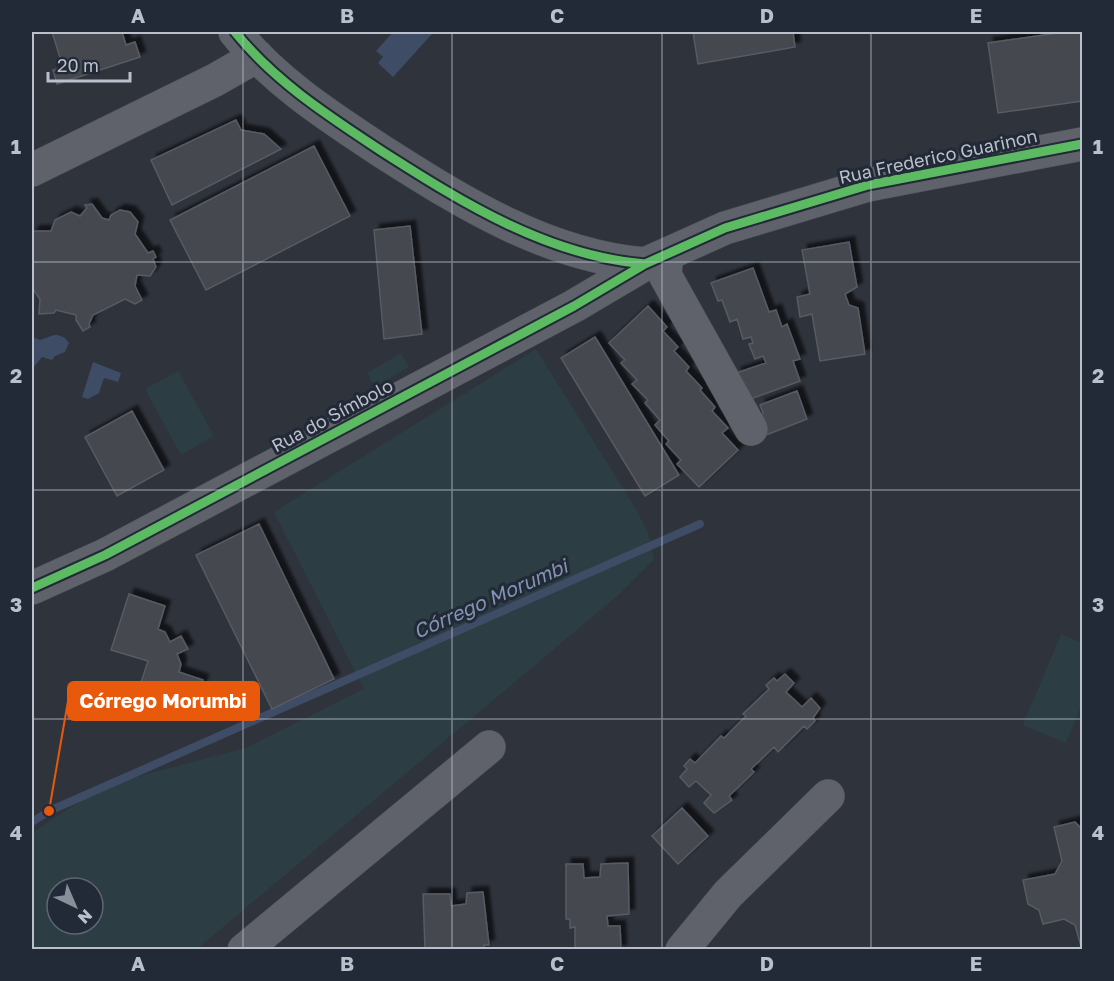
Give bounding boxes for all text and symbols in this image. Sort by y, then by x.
text: A [131,3,145,27]
text: B [340,3,354,27]
text: C [550,3,564,27]
text: D [760,3,774,27]
text: E [970,3,982,27]
scale bar [48,45,130,83]
text: 20 m [57,54,99,76]
street label: Rua Frederico Guarinon [837,124,1039,188]
text: 1 [11,134,21,158]
text: 1 [1093,134,1103,158]
text: 2 [10,363,22,387]
text: 2 [1092,363,1104,387]
street label: Rua do Símbolo [268,374,396,456]
water label: Córrego Morumbi [409,552,574,644]
text: 3 [10,592,22,616]
text: 3 [1092,592,1104,616]
callout: Córrego Morumbi [68,682,259,720]
text: Córrego Morumbi [79,688,247,712]
text: 4 [10,820,22,844]
text: 4 [1092,820,1104,844]
north arrow [45,876,105,936]
text: N [74,905,97,928]
text: A [131,951,145,975]
text: B [340,951,354,975]
text: C [550,951,564,975]
text: D [760,951,774,975]
text: E [970,951,982,975]

